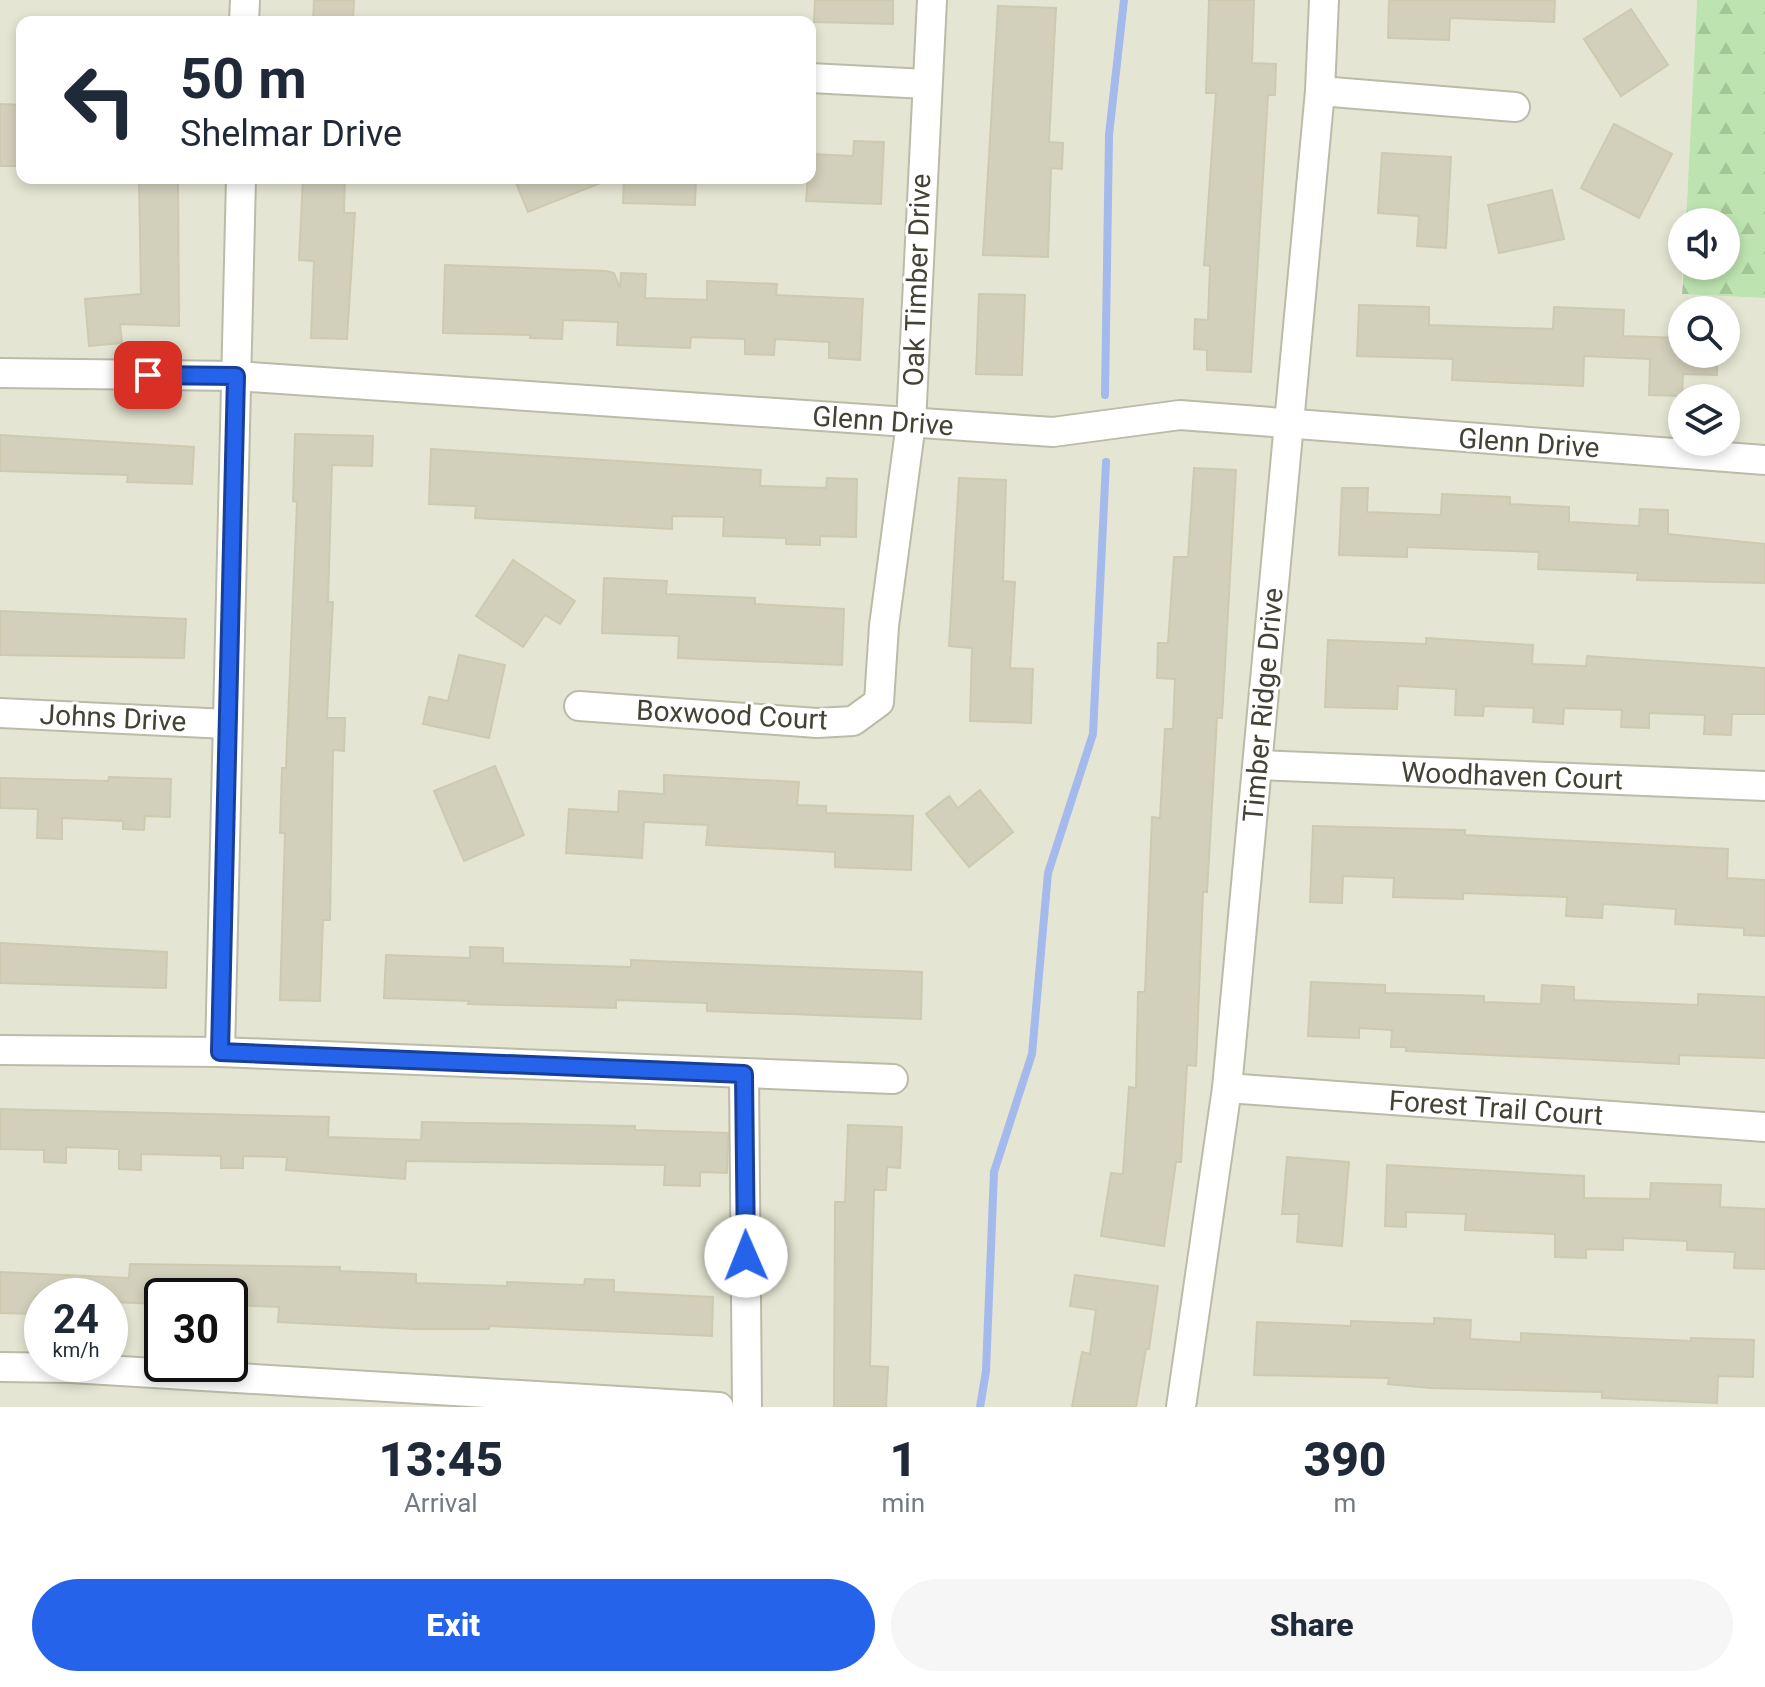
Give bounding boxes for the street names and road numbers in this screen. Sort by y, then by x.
street label: Oak Timber Drive [897,173,937,387]
street label: Glenn Drive [811,400,955,442]
street label: Glenn Drive [1457,422,1601,464]
street label: Timber Ridge Drive [1236,586,1290,824]
street label: Boxwood Court [635,694,829,736]
street label: Johns Drive [39,698,187,738]
street label: Woodhaven Court [1400,756,1624,796]
street label: Forest Trail Court [1388,1084,1604,1132]

